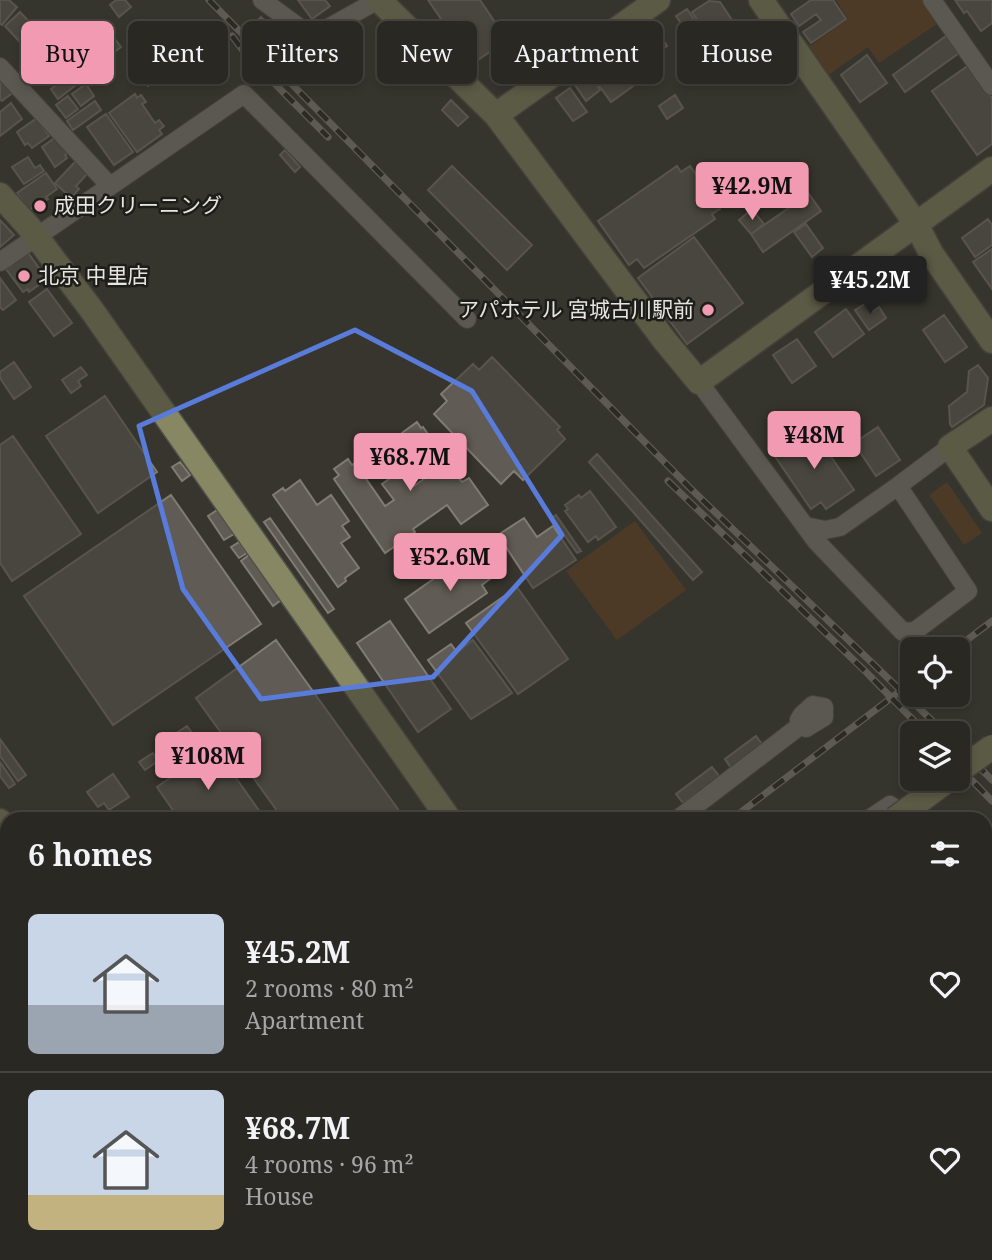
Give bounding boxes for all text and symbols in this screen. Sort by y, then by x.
chip: Buy [21,21,114,84]
chip: Rent [128,21,228,84]
chip: Filters [242,21,363,84]
chip: New [377,21,477,84]
chip: Apartment [491,21,663,84]
chip: House [677,21,797,84]
pin: ¥42.9M [695,162,809,222]
text: ¥42.9M [712,169,792,201]
place label: 成田クリーニング [54,191,222,219]
marker: 成田クリーニング [32,198,48,214]
pin: ¥45.2M [813,256,927,316]
place label: 北京 中里店 [38,261,148,289]
text: ¥45.2M [830,263,910,295]
marker: 北京 中里店 [16,268,32,284]
place label: アパホテル 宮城古川駅前 [458,295,694,323]
marker: アパホテル 宮城古川駅前 [700,302,716,318]
pin: ¥48M [773,412,855,471]
text: ¥48M [784,418,844,450]
pin: ¥68.7M [353,434,467,493]
text: ¥68.7M [370,440,450,472]
pin: ¥52.6M [393,534,507,593]
text: ¥52.6M [410,540,490,572]
map controls [900,637,970,791]
button: locate [900,637,970,707]
button: layers [900,721,970,791]
pin: ¥108M [159,732,257,792]
text: ¥108M [171,739,245,771]
text: 6 homes [28,834,152,875]
icon: filters [926,835,964,873]
text: ¥45.2M [245,931,350,972]
icon: home [84,942,168,1026]
icon: heart [926,965,964,1003]
text: 2 rooms · 80 m² [245,972,414,1004]
text: Apartment [245,1004,364,1036]
text: ¥68.7M [245,1107,350,1148]
icon: home [84,1118,168,1202]
icon: heart [926,1141,964,1179]
text: 4 rooms · 96 m² [245,1148,414,1180]
text: House [245,1180,314,1212]

